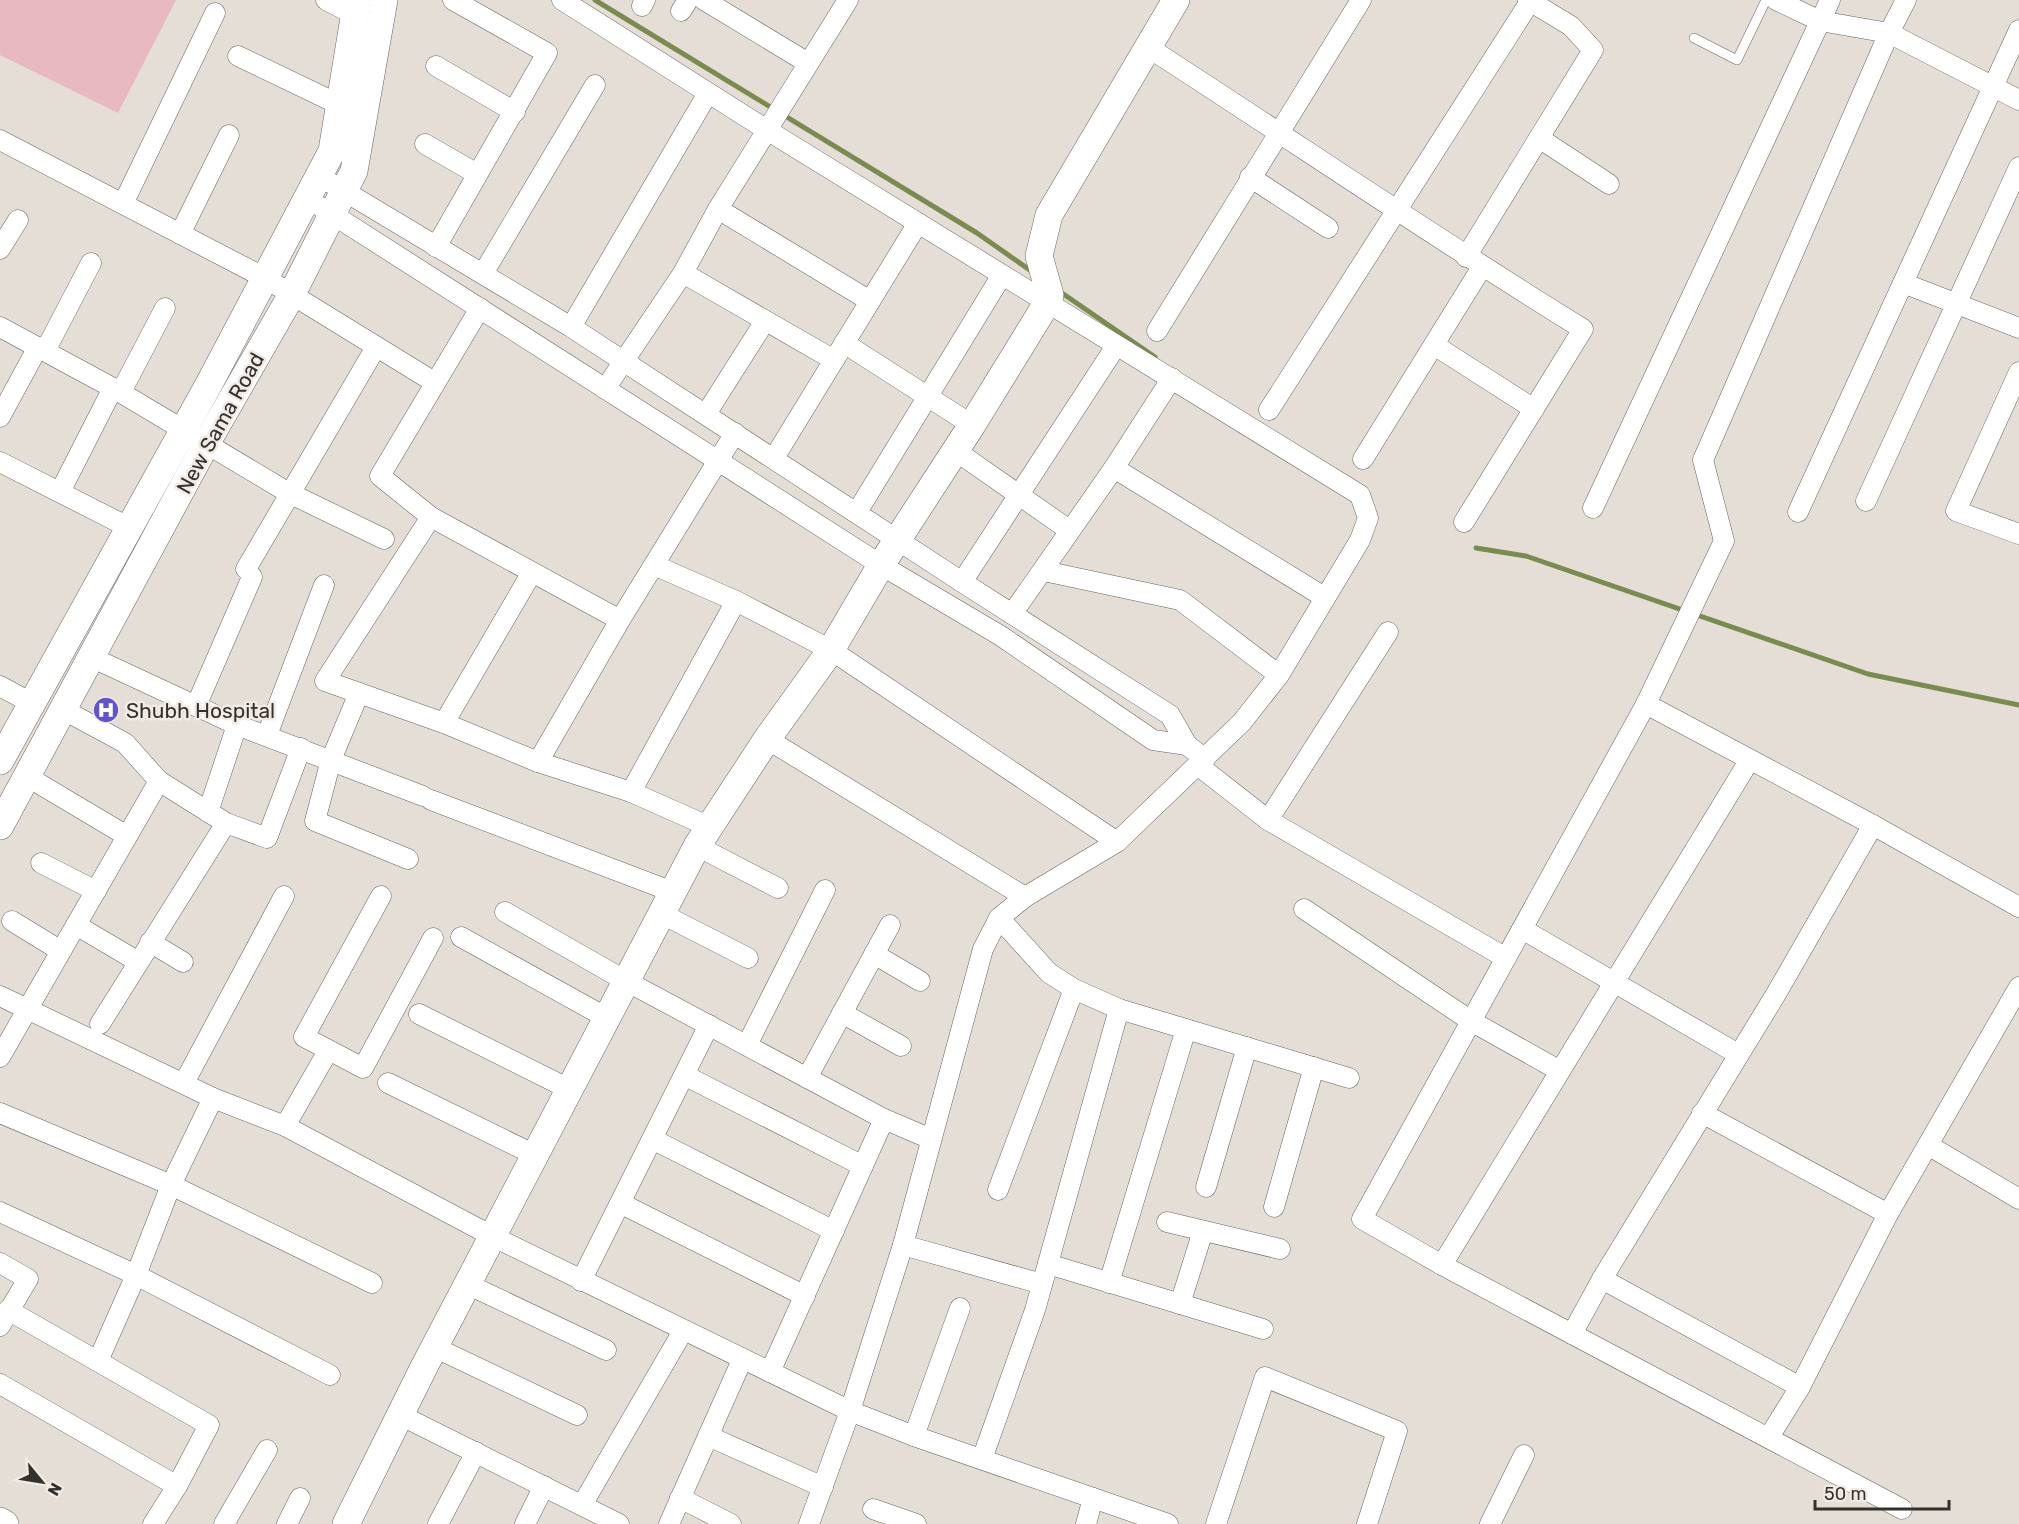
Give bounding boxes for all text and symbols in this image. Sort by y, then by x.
street label: New Sama Road [171,348,269,498]
hospital icon: Shubh Hospital [91,695,121,725]
place label: Shubh Hospital [126,698,275,723]
north arrow [12,1452,72,1512]
scale bar [1815,1473,1948,1511]
text: N [43,1480,66,1499]
text: 50 m [1824,1483,1867,1505]

